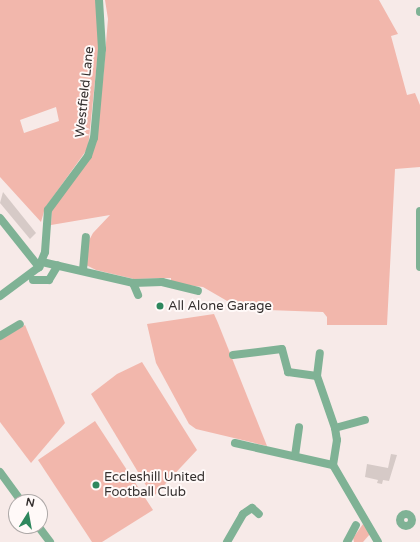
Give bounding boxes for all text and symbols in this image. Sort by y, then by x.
street label: Westfield Lane [72,46,98,138]
place label: All Alone Garage [168,298,272,314]
marker: All Alone Garage [155,301,165,311]
place label: Eccleshill United Football Club [104,470,205,501]
marker: Eccleshill United Football Club [91,480,101,490]
north arrow [8,494,48,534]
text: N [25,495,36,510]

